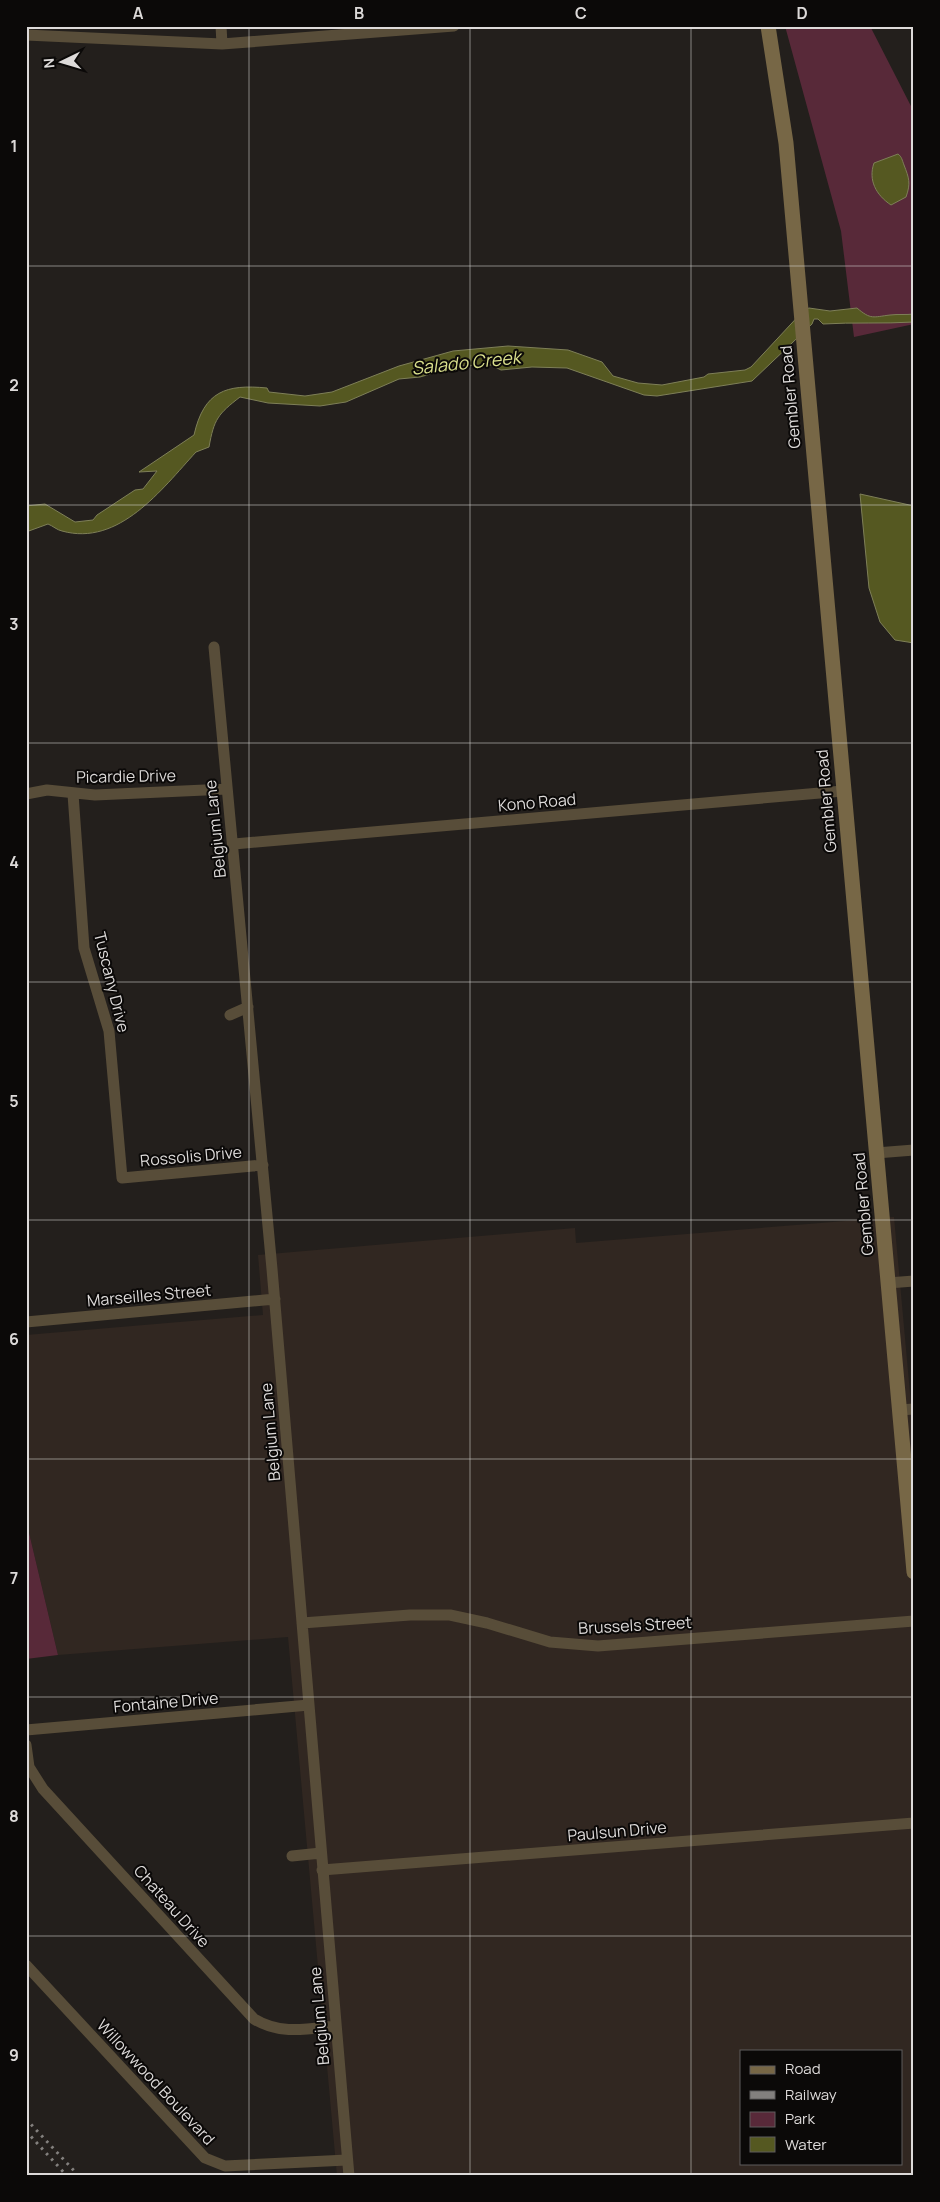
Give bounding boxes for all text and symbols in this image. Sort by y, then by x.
text: A [133,2,144,24]
text: B [354,2,364,24]
text: C [575,2,587,24]
text: D [796,2,808,24]
north arrow [38,38,88,88]
text: N [39,57,58,69]
text: 1 [10,135,18,157]
water label: Salado Creek [410,344,525,380]
street label: Gembler Road [775,345,805,449]
text: 2 [9,374,19,396]
text: 3 [9,613,19,635]
street label: Gembler Road [811,749,841,853]
street label: Picardie Drive [76,764,176,788]
street label: Belgium Lane [199,779,231,879]
street label: Kono Road [497,788,577,816]
text: 4 [9,851,19,873]
street label: Tuscany Drive [89,930,135,1034]
text: 5 [9,1090,19,1112]
street label: Rossolis Drive [139,1141,243,1171]
street label: Gembler Road [848,1152,878,1256]
street label: Marseilles Street [86,1279,212,1311]
text: 6 [9,1328,19,1350]
street label: Belgium Lane [255,1382,285,1482]
text: 7 [10,1567,18,1589]
street label: Brussels Street [578,1611,692,1639]
street label: Fontaine Drive [113,1686,219,1718]
text: 8 [9,1805,19,1827]
street label: Paulsun Drive [567,1816,667,1846]
street label: Chateau Drive [129,1860,215,1952]
street label: Belgium Lane [304,1966,334,2066]
street label: Willowwood Boulevard [92,2015,220,2149]
text: 9 [9,2044,19,2066]
legend [740,2050,902,2164]
text: Road [785,2058,821,2079]
text: Railway [785,2084,837,2105]
text: Park [785,2108,815,2129]
text: Water [785,2134,827,2155]

